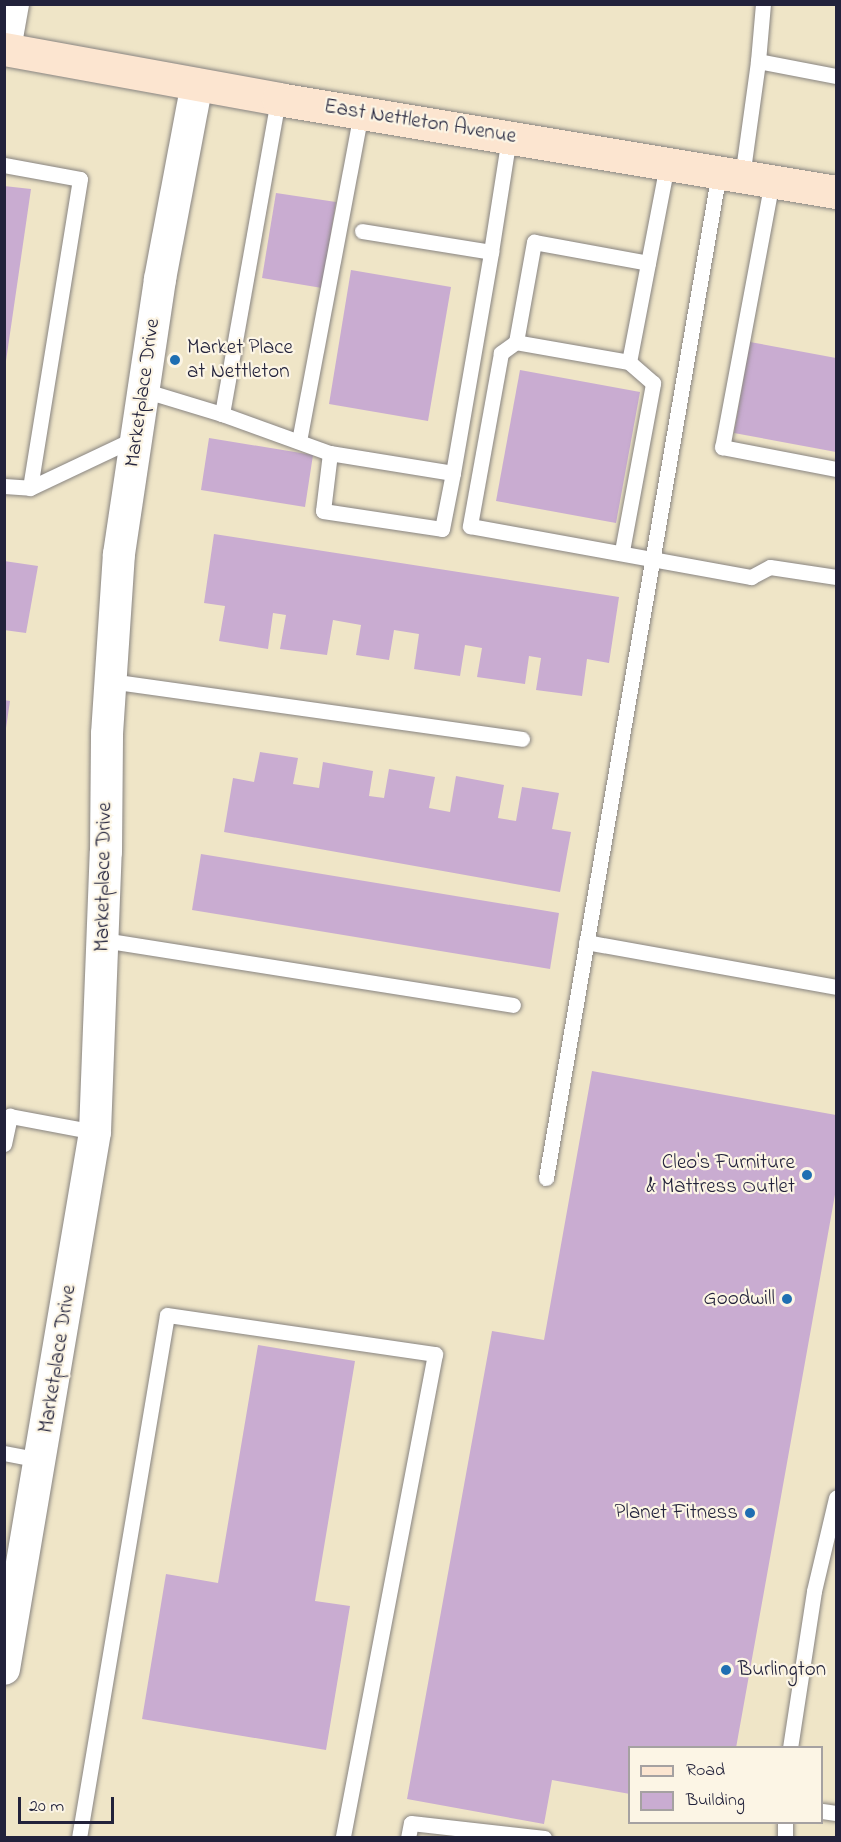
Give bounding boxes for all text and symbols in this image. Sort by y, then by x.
street label: East Nettleton Avenue [322,94,518,150]
street label: Marketplace Drive [120,317,166,469]
place label: Market Place at Nettleton [187,335,293,385]
marker: Market Place at Nettleton [168,353,182,367]
street label: Marketplace Drive [90,802,118,952]
place label: Cleo's Furniture & Mattress Outlet [647,1150,795,1200]
marker: Cleo's Furniture & Mattress Outlet [800,1168,814,1182]
street label: Marketplace Drive [34,1283,82,1435]
place label: Goodwill [704,1286,775,1312]
marker: Goodwill [780,1292,794,1306]
place label: Planet Fitness [615,1500,738,1526]
marker: Planet Fitness [743,1506,757,1520]
place label: Burlington [738,1657,826,1683]
marker: Burlington [719,1663,733,1677]
legend [628,1746,823,1824]
text: Road [686,1758,725,1784]
scale bar [21,1785,117,1823]
text: Building [686,1788,745,1814]
text: 20 m [29,1794,64,1820]

